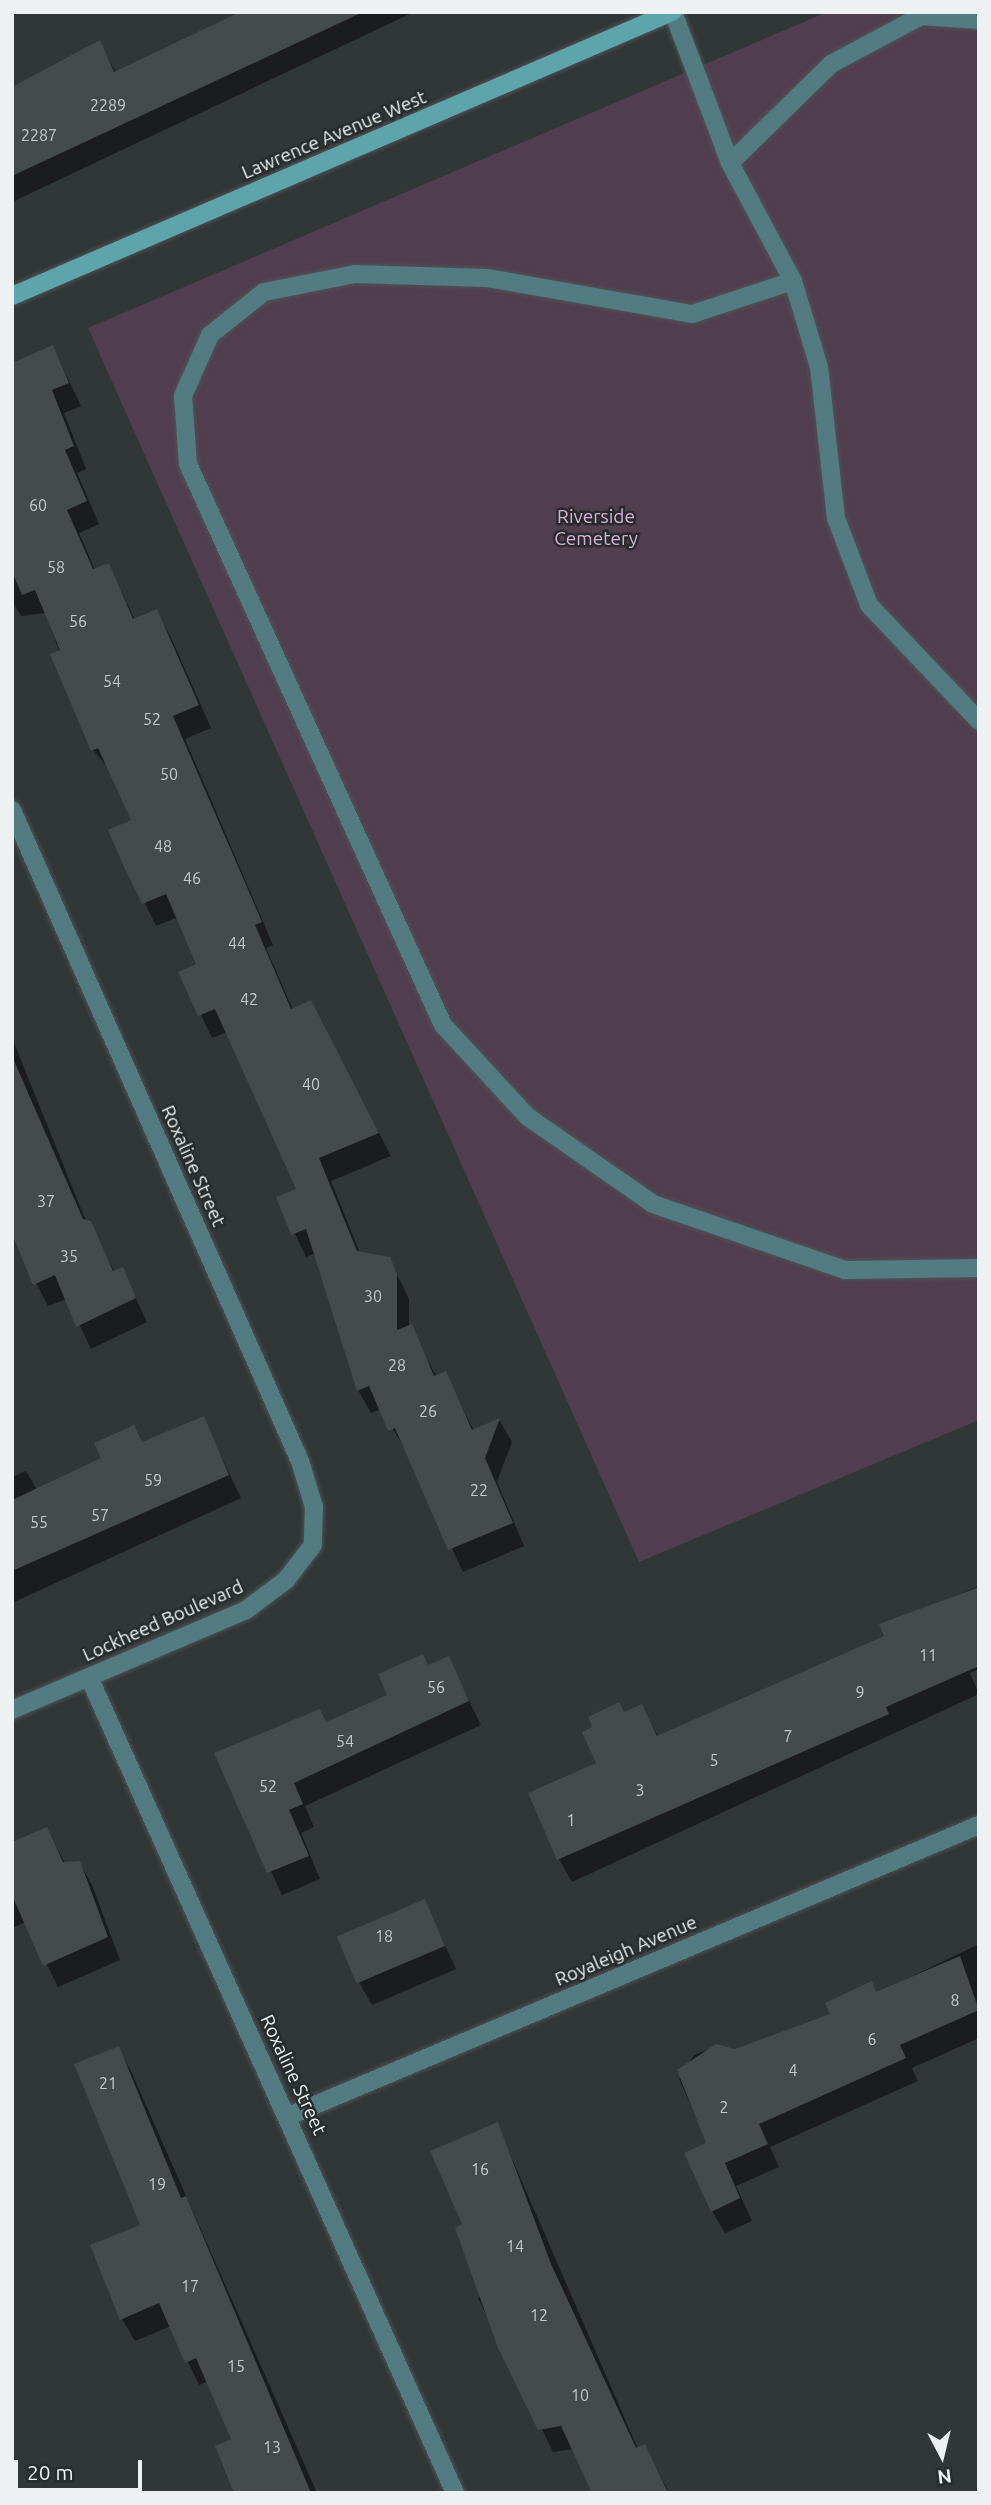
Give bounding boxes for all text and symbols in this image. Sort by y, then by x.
street label: Lawrence Avenue West [238,86,430,184]
house number: 2289 [90,95,126,115]
house number: 2287 [21,125,57,145]
house number: 60 [29,495,47,515]
park label: Riverside Cemetery [554,506,638,550]
house number: 58 [47,557,65,577]
house number: 56 [69,611,87,631]
house number: 54 [103,671,121,691]
house number: 52 [143,709,161,729]
house number: 50 [160,764,178,784]
house number: 48 [154,836,172,856]
house number: 46 [183,868,201,888]
house number: 44 [228,933,246,953]
house number: 42 [240,989,258,1009]
house number: 40 [302,1074,320,1094]
street label: Roxaline Street [156,1102,230,1230]
house number: 37 [37,1191,55,1211]
house number: 35 [60,1246,78,1266]
house number: 30 [364,1286,382,1306]
house number: 28 [388,1355,406,1375]
house number: 26 [419,1401,437,1421]
house number: 59 [144,1470,162,1490]
house number: 22 [470,1480,488,1500]
house number: 57 [91,1505,109,1525]
house number: 55 [30,1512,48,1532]
street label: Lockheed Boulevard [79,1575,247,1667]
house number: 11 [919,1645,937,1665]
house number: 56 [427,1677,445,1697]
house number: 9 [855,1682,865,1702]
house number: 7 [783,1726,793,1746]
house number: 54 [336,1731,354,1751]
house number: 5 [709,1750,719,1770]
house number: 52 [259,1776,277,1796]
house number: 3 [635,1780,645,1800]
house number: 1 [566,1810,576,1830]
street label: Royaleigh Avenue [552,1911,700,1991]
house number: 18 [375,1926,393,1946]
house number: 8 [950,1990,960,2010]
street label: Roxaline Street [255,2011,331,2139]
house number: 6 [867,2029,877,2049]
house number: 4 [788,2060,798,2080]
house number: 21 [99,2073,117,2093]
house number: 2 [719,2097,729,2117]
house number: 16 [471,2159,489,2179]
house number: 19 [148,2174,166,2194]
house number: 14 [506,2236,524,2256]
house number: 17 [181,2276,199,2296]
house number: 12 [530,2305,548,2325]
house number: 15 [227,2356,245,2376]
house number: 10 [571,2385,589,2405]
north arrow [907,2421,977,2491]
house number: 13 [263,2437,281,2457]
scale bar [18,2446,145,2490]
text: 20 m [27,2460,74,2484]
text: N [936,2465,953,2489]

